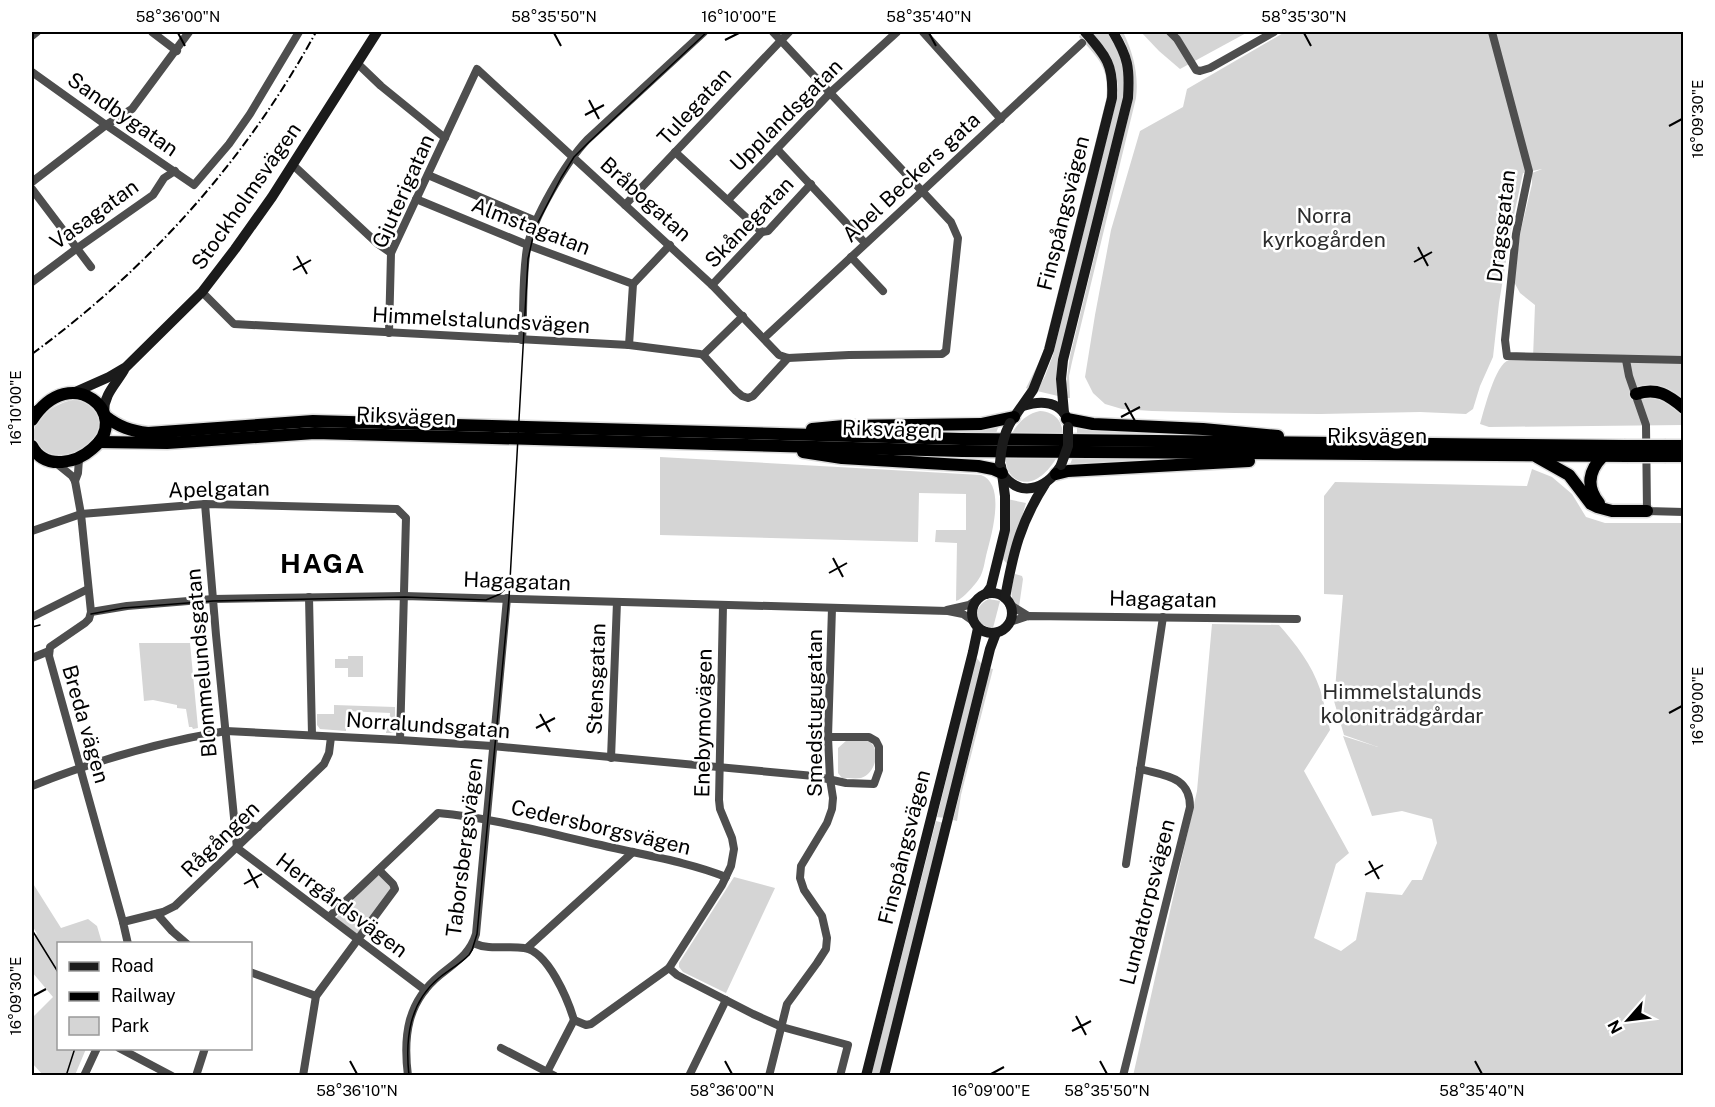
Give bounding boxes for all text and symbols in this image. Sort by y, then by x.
text: 58°36'00"N [136,8,220,25]
text: 58°35'50"N [511,8,597,25]
text: 16°10'00"E [701,8,777,25]
text: 58°35'40"N [886,8,972,25]
text: 58°35'30"N [1261,8,1347,25]
street label: Upplandsgatan [725,54,847,176]
street label: Tulegatan [652,62,736,150]
street label: Sandbygatan [63,67,183,161]
text: 16°09'30"E [1689,80,1706,158]
street label: Abel Beckers gata [837,107,985,247]
street label: Stockholmsvägen [186,118,306,274]
street label: Gjuterigatan [367,130,439,252]
street label: Finspångsvägen [1032,133,1094,293]
street label: Bråbogatan [595,152,697,246]
street label: Dragsgatan [1482,168,1520,284]
street label: Skånegatan [699,171,799,273]
street label: Vasagatan [45,174,143,254]
street label: Almstagatan [468,192,594,260]
park label: Norra kyrkogården [1262,203,1386,252]
street label: Himmelstalundsvägen [371,302,591,338]
text: 16°10'00"E [7,370,24,446]
street label: Riksvägen [355,402,457,430]
street label: Riksvägen [841,415,943,443]
street label: Riksvägen [1327,423,1427,448]
street label: Apelgatan [168,476,270,502]
district label: HAGA [280,547,366,579]
street label: Hagagatan [463,567,571,595]
street label: Blommelundsgatan [180,568,222,758]
street label: Hagagatan [1109,586,1217,612]
street label: Stensgatan [582,623,610,735]
street label: Smedstugugatan [802,629,827,797]
street label: Enebymovägen [689,648,717,798]
street label: Breda vägen [57,662,115,786]
text: 16°09'00"E [1689,667,1706,745]
park label: Himmelstalunds koloniträdgårdar [1320,679,1484,728]
street label: Norralundsgatan [345,707,511,743]
street label: Taborsbergsvägen [441,756,487,938]
street label: Finspångsvägen [873,767,935,927]
street label: Cedersborgsvägen [509,794,693,860]
street label: Rågången [176,796,264,882]
street label: Lundatorpsvägen [1114,817,1180,987]
street label: Herrgårdsvägen [271,847,413,963]
legend [57,942,252,1050]
text: Road [111,955,154,976]
text: 16°09'30"E [7,957,24,1035]
text: Railway [111,985,176,1006]
north arrow [1598,990,1658,1050]
text: Park [111,1015,149,1036]
text: N [1604,1017,1627,1037]
text: 58°36'10"N [316,1082,398,1099]
text: 58°36'00"N [690,1082,774,1099]
text: 16°09'00"E [952,1082,1030,1099]
text: 58°35'50"N [1064,1082,1150,1099]
text: 58°35'40"N [1439,1082,1525,1099]

